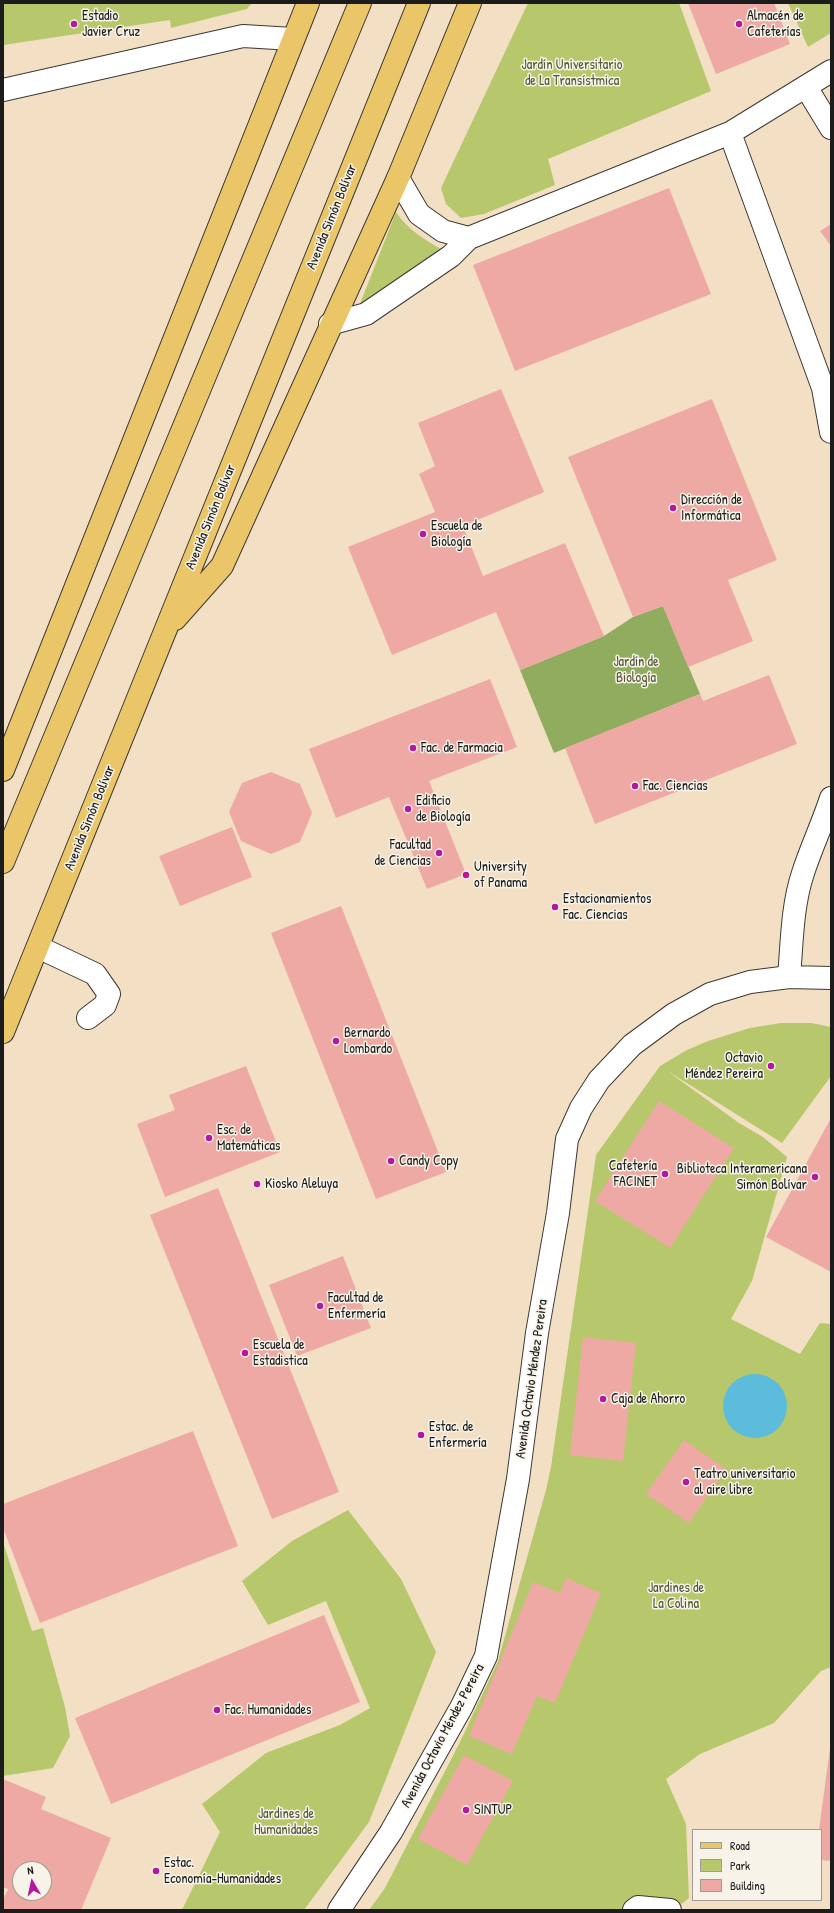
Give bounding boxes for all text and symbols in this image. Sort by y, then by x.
place label: Estadio Javier Cruz [82,8,140,40]
place label: Almacén de Cafeterías [747,8,804,40]
marker: Estadio Javier Cruz [69,19,79,29]
marker: Almacén de Cafeterías [734,19,744,29]
park label: Jardín Universitario de La Transístmica [522,57,622,90]
street label: Avenida Simón Bolívar [303,162,361,272]
street label: Avenida Simón Bolívar [182,462,240,572]
place label: Dirección de Informática [681,492,742,524]
marker: Dirección de Informática [668,503,678,513]
place label: Escuela de Biología [431,518,483,550]
marker: Escuela de Biología [418,529,428,539]
park label: Jardín de Biología [613,654,659,686]
place label: Fac. de Farmacia [421,740,503,756]
marker: Fac. de Farmacia [408,743,418,753]
street label: Avenida Simón Bolívar [61,763,119,873]
place label: Fac. Ciencias [643,778,708,794]
marker: Fac. Ciencias [630,781,640,791]
place label: Edificio de Biología [416,793,470,826]
marker: Edificio de Biología [403,804,413,814]
place label: Facultad de Ciencias [375,837,431,870]
marker: Facultad de Ciencias [434,848,444,858]
place label: University of Panama [474,859,527,892]
marker: University of Panama [461,870,471,880]
place label: Estacionamientos Fac. Ciencias [563,891,651,924]
marker: Estacionamientos Fac. Ciencias [550,902,560,912]
place label: Bernardo Lombardo [344,1025,392,1058]
marker: Bernardo Lombardo [331,1036,341,1046]
place label: Octavio Méndez Pereira [685,1050,763,1082]
marker: Octavio Méndez Pereira [766,1061,776,1071]
place label: Esc. de Matemáticas [217,1122,280,1154]
marker: Esc. de Matemáticas [204,1133,214,1143]
place label: Candy Copy [399,1153,458,1169]
marker: Candy Copy [386,1156,396,1166]
place label: Cafetería FACINET [609,1158,657,1190]
place label: Biblioteca Interamericana Simón Bolívar [677,1161,807,1194]
marker: Cafetería FACINET [660,1169,670,1179]
marker: Biblioteca Interamericana Simón Bolívar [810,1172,820,1182]
place label: Kiosko Aleluya [265,1176,338,1192]
marker: Kiosko Aleluya [252,1179,262,1189]
place label: Facultad de Enfermería [328,1290,386,1322]
street label: Avenida Octavio Méndez Pereira [513,1298,551,1460]
marker: Facultad de Enfermería [315,1301,325,1311]
place label: Escuela de Estadistica [253,1337,308,1370]
marker: Escuela de Estadistica [240,1348,250,1358]
place label: Caja de Ahorro [611,1391,685,1407]
marker: Caja de Ahorro [598,1394,608,1404]
place label: Estac. de Enfermería [429,1419,487,1452]
marker: Estac. de Enfermería [416,1430,426,1440]
place label: Teatro universitario al aire libre [694,1466,795,1498]
marker: Teatro universitario al aire libre [681,1477,691,1487]
park label: Jardines de La Colina [648,1580,704,1612]
street label: Avenida Octavio Méndez Pereira [398,1661,488,1811]
place label: Fac. Humanidades [225,1702,311,1718]
marker: Fac. Humanidades [212,1705,222,1715]
place label: SINTUP [474,1802,512,1818]
marker: SINTUP [461,1805,471,1815]
park label: Jardines de Humanidades [254,1806,318,1838]
legend [692,1829,822,1901]
text: Road [730,1837,750,1854]
place label: Estac. Economía-Humanidades [164,1855,281,1888]
text: Park [730,1857,750,1874]
north arrow [12,1861,52,1901]
text: N [26,1863,34,1878]
marker: Estac. Economía-Humanidades [151,1866,161,1876]
text: Building [730,1877,765,1894]

